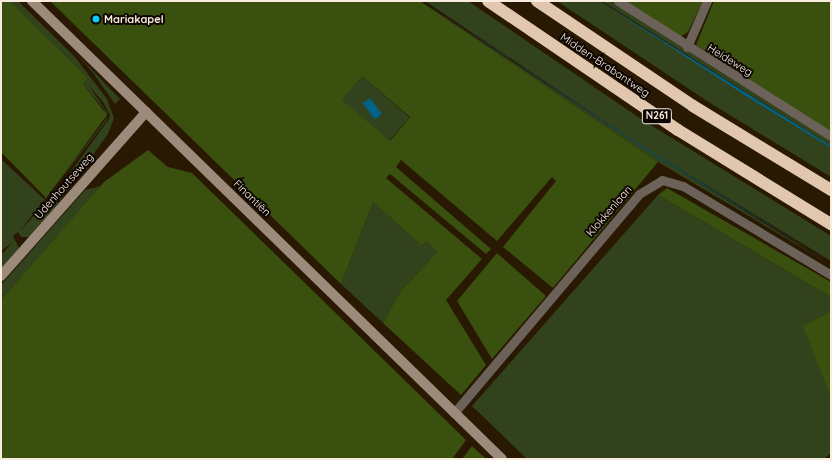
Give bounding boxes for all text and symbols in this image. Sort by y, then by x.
place label: Mariakapel [104,12,164,26]
marker: Mariakapel [91,14,101,24]
street label: Midden-Brabantweg [558,30,652,100]
street label: Heideweg [705,41,755,79]
road number: N261 [641,108,673,124]
street label: Udenhoutseweg [32,150,96,222]
street label: Finantiën [231,177,273,219]
street label: Klokkenlaan [583,183,635,239]

